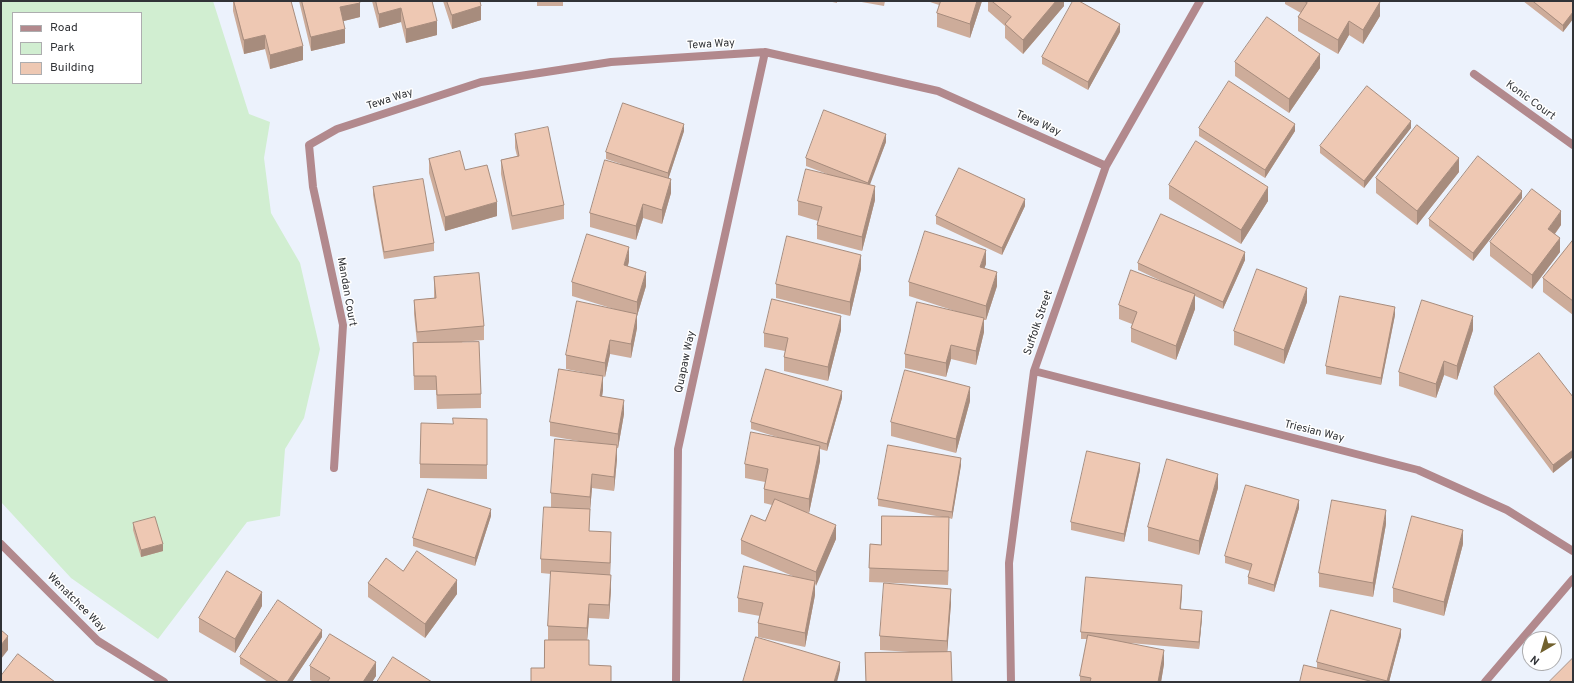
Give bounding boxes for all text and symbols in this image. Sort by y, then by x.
legend [12,12,142,84]
text: Road [50,20,78,36]
street label: Tewa Way [687,37,735,53]
text: Park [50,40,75,56]
text: Building [50,60,94,76]
street label: Konic Court [1503,79,1557,123]
street label: Tewa Way [365,86,415,114]
street label: Tewa Way [1013,108,1063,140]
street label: Mandan Court [333,256,359,328]
street label: Suffolk Street [1022,289,1056,357]
street label: Quapaw Way [673,330,699,394]
street label: Triesian Way [1283,418,1345,446]
street label: Wenatchee Way [44,571,108,635]
north arrow [1522,631,1562,671]
text: N [1528,652,1543,668]

